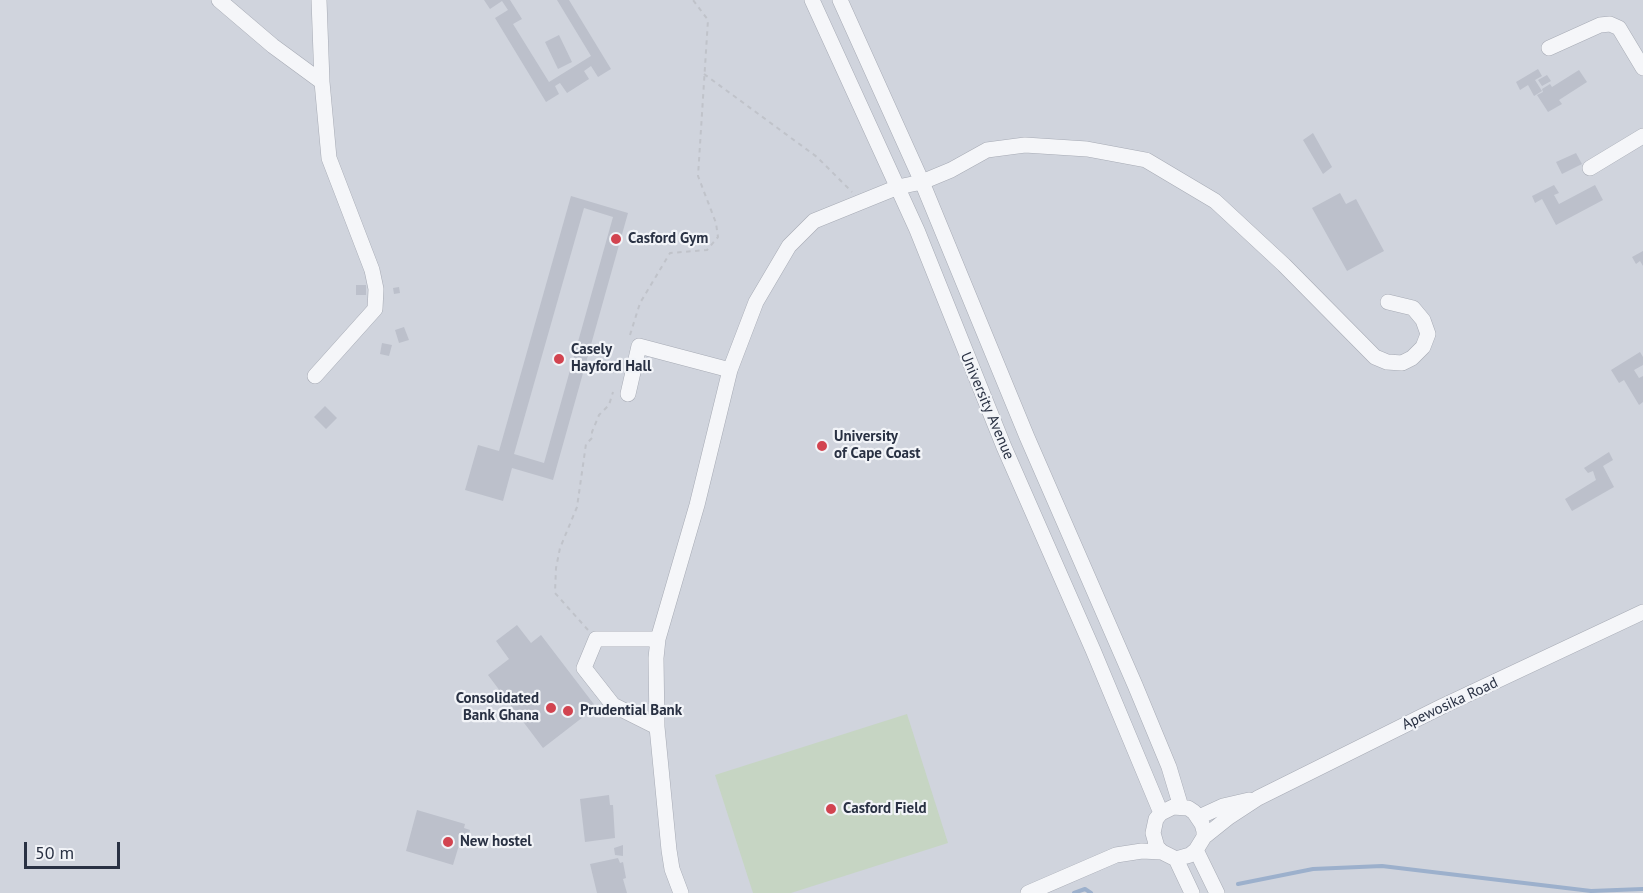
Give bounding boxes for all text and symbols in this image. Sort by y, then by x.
place label: Casford Gym [628,230,708,248]
marker: Casford Gym [609,232,623,246]
place label: Casely Hayford Hall [571,341,651,376]
street label: University Avenue [956,350,1018,462]
marker: Casely Hayford Hall [552,352,566,366]
place label: University of Cape Coast [834,428,921,463]
marker: University of Cape Coast [815,439,829,453]
street label: Apewosika Road [1399,674,1501,734]
place label: Consolidated Bank Ghana [456,690,539,725]
marker: Consolidated Bank Ghana [544,701,558,715]
place label: Prudential Bank [580,702,682,720]
marker: Prudential Bank [561,704,575,718]
place label: Casford Field [843,800,927,818]
marker: Casford Field [824,802,838,816]
scale bar [27,830,123,868]
place label: New hostel [460,833,532,851]
marker: New hostel [441,835,455,849]
text: 50 m [35,841,74,864]

